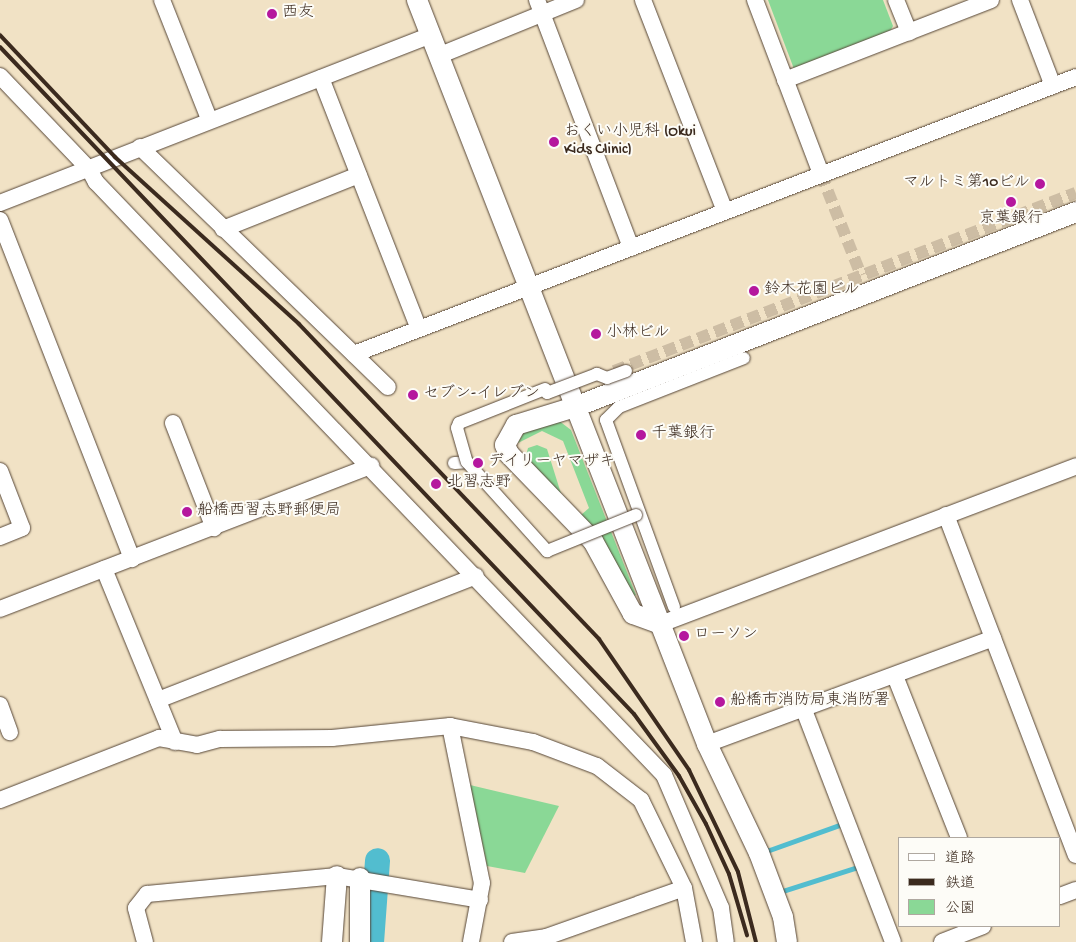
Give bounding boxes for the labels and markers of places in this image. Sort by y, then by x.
place label: 西友 [282,4,314,24]
marker: 西友 [266,8,278,20]
place label: おくい小児科 (Okui Kids Clinic) [564,123,696,161]
marker: おくい小児科 (Okui Kids Clinic) [548,136,560,148]
place label: マルトミ第10ビル [902,174,1030,194]
marker: マルトミ第10ビル [1034,178,1046,190]
marker: 京葉銀行 [1005,196,1017,208]
place label: 京葉銀行 [979,210,1043,230]
place label: 鈴木花園ビル [764,281,860,301]
marker: 鈴木花園ビル [748,285,760,297]
place label: 小林ビル [606,324,670,344]
marker: 小林ビル [590,328,602,340]
place label: セブン-イレブン [423,385,540,405]
marker: セブン-イレブン [407,389,419,401]
place label: 千葉銀行 [651,425,715,445]
marker: 千葉銀行 [635,429,647,441]
place label: デイリーヤマザキ [488,453,616,473]
marker: デイリーヤマザキ [472,457,484,469]
place label: 北習志野 [447,474,511,494]
marker: 北習志野 [429,477,443,491]
place label: 船橋西習志野郵便局 [197,502,341,522]
marker: 船橋西習志野郵便局 [181,506,193,518]
place label: ローソン [694,626,758,646]
marker: ローソン [678,630,690,642]
place label: 船橋市消防局東消防署 [730,692,890,712]
marker: 船橋市消防局東消防署 [714,696,726,708]

